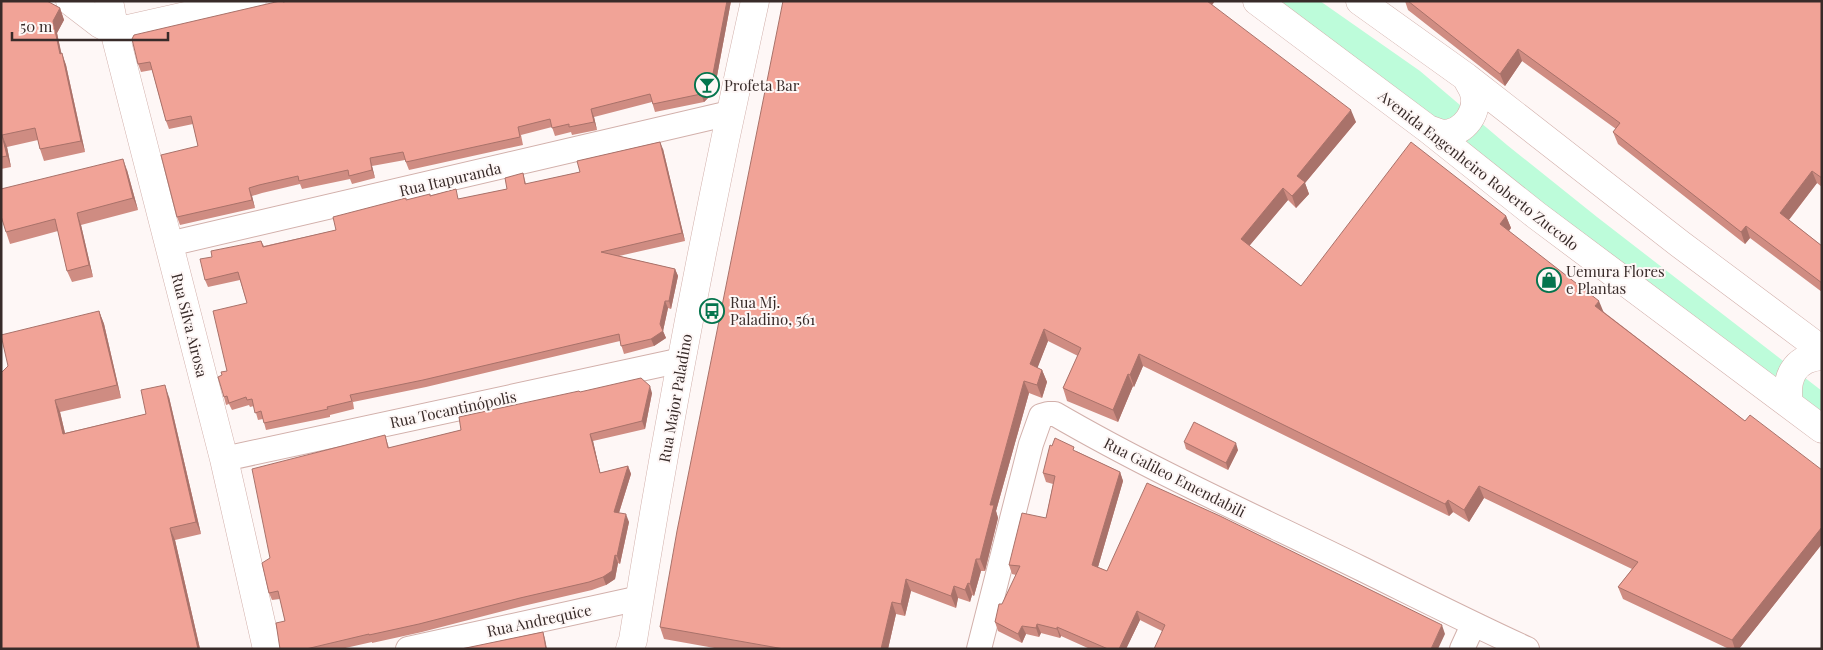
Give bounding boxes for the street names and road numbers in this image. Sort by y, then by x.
street label: Avenida Engenheiro Roberto Zuccolo [1374,85,1583,255]
street label: Rua Itapuranda [397,157,503,200]
street label: Rua Silva Airosa [167,271,213,380]
street label: Rua Major Paladino [654,332,696,464]
street label: Rua Tocantinópolis [388,386,518,432]
street label: Rua Galileo Emendabili [1101,433,1250,522]
street label: Rua Andrequice [485,599,593,641]

